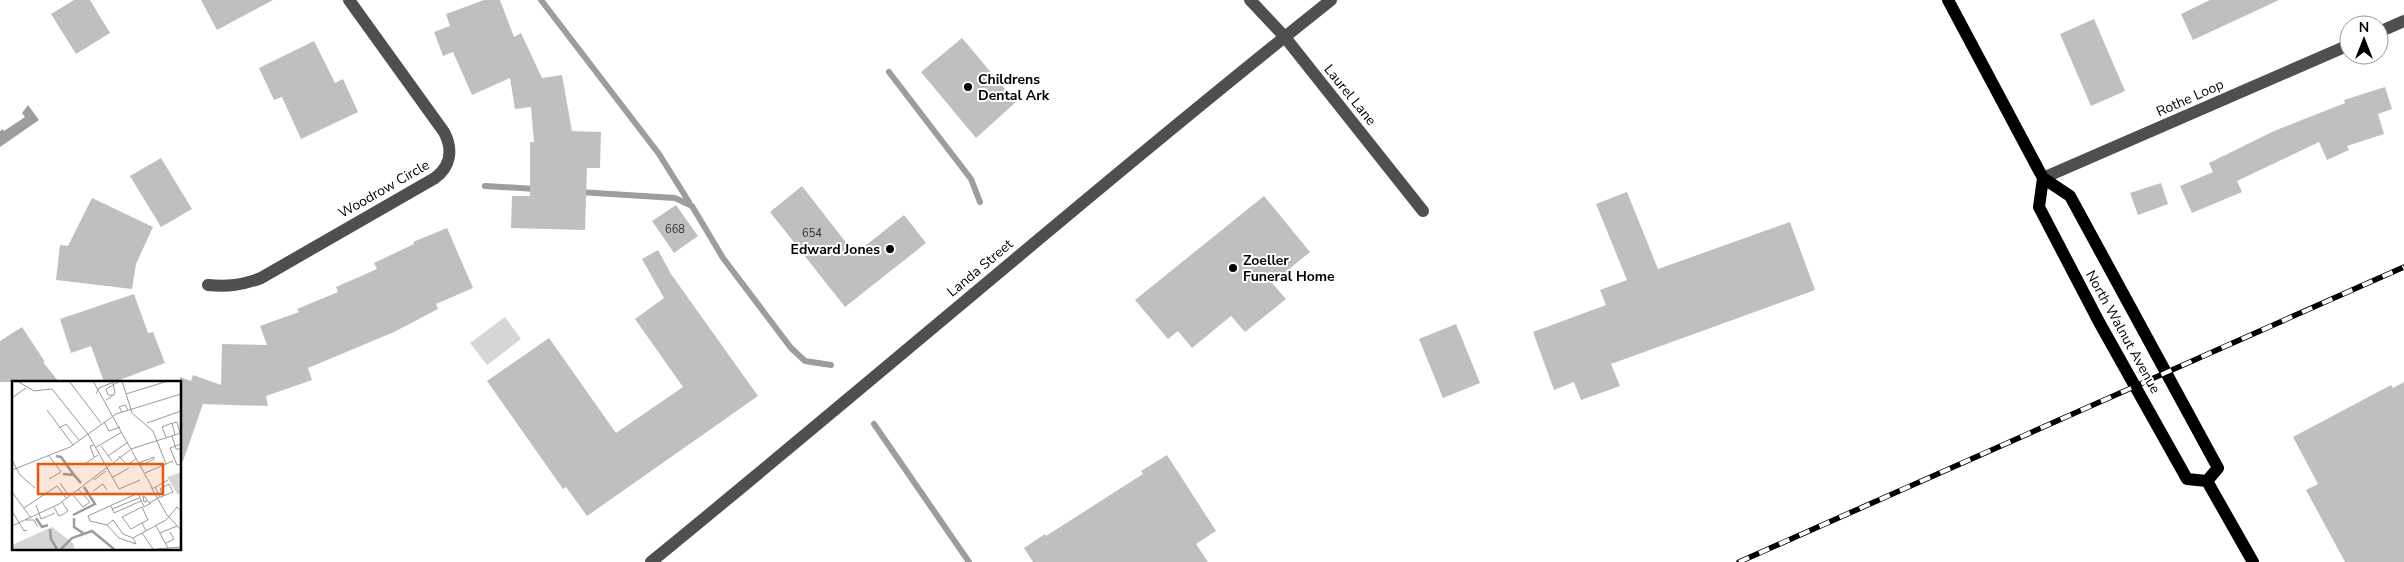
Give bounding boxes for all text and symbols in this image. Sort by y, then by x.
north arrow [2339,15,2389,65]
text: N [2359,18,2369,37]
street label: Laurel Lane [1320,60,1380,130]
place label: Childrens Dental Ark [978,70,1050,105]
street label: Rothe Loop [2153,75,2227,121]
marker: Childrens Dental Ark [962,81,974,93]
street label: Woodrow Circle [335,155,433,223]
house number: 668 [665,222,685,237]
house number: 654 [802,226,822,241]
street label: Landa Street [943,235,1017,301]
place label: Edward Jones [791,240,880,259]
marker: Edward Jones [884,243,896,255]
place label: Zoeller Funeral Home [1243,251,1335,286]
marker: Zoeller Funeral Home [1227,262,1239,274]
street label: North Walnut Avenue [2081,267,2165,397]
inset map [12,381,181,550]

